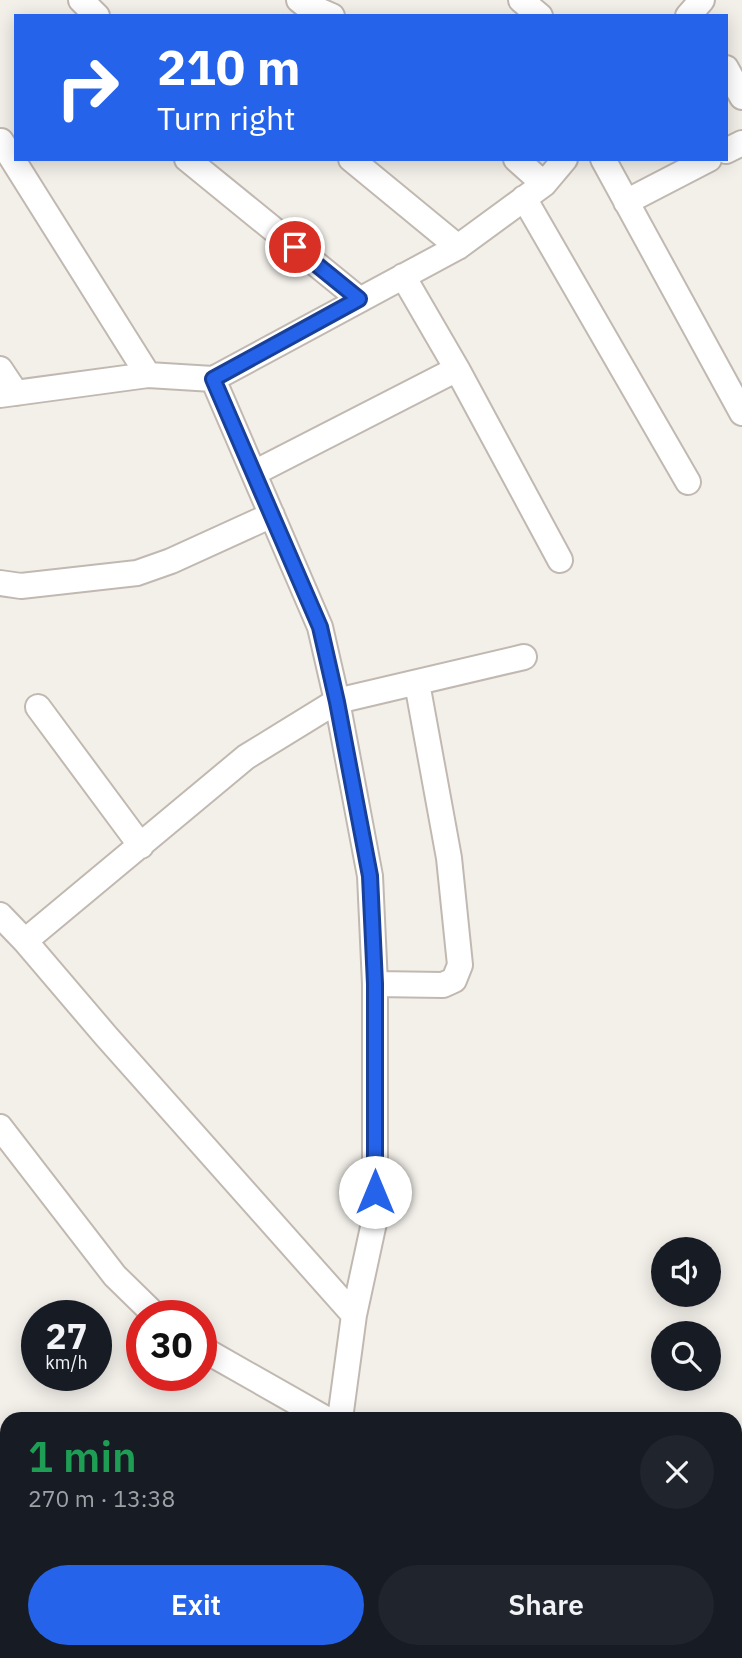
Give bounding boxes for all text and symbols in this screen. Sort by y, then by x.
text: 210 m [157,35,301,98]
icon: right [42,42,133,133]
text: Turn right [157,97,295,139]
pin [265,217,325,277]
icon: arrive [276,228,314,266]
position arrow [338,1155,412,1229]
map controls [651,1237,721,1391]
button: sound [651,1237,721,1307]
speed limit sign: 30 [126,1300,217,1391]
text: 27 [45,1313,88,1359]
button: search [651,1321,721,1391]
text: km/h [45,1351,88,1374]
text: 1 min [28,1429,137,1484]
button: close [640,1435,714,1509]
text: 270 m · 13:38 [28,1483,175,1513]
button: Exit [28,1565,364,1645]
button: Share [378,1565,714,1645]

